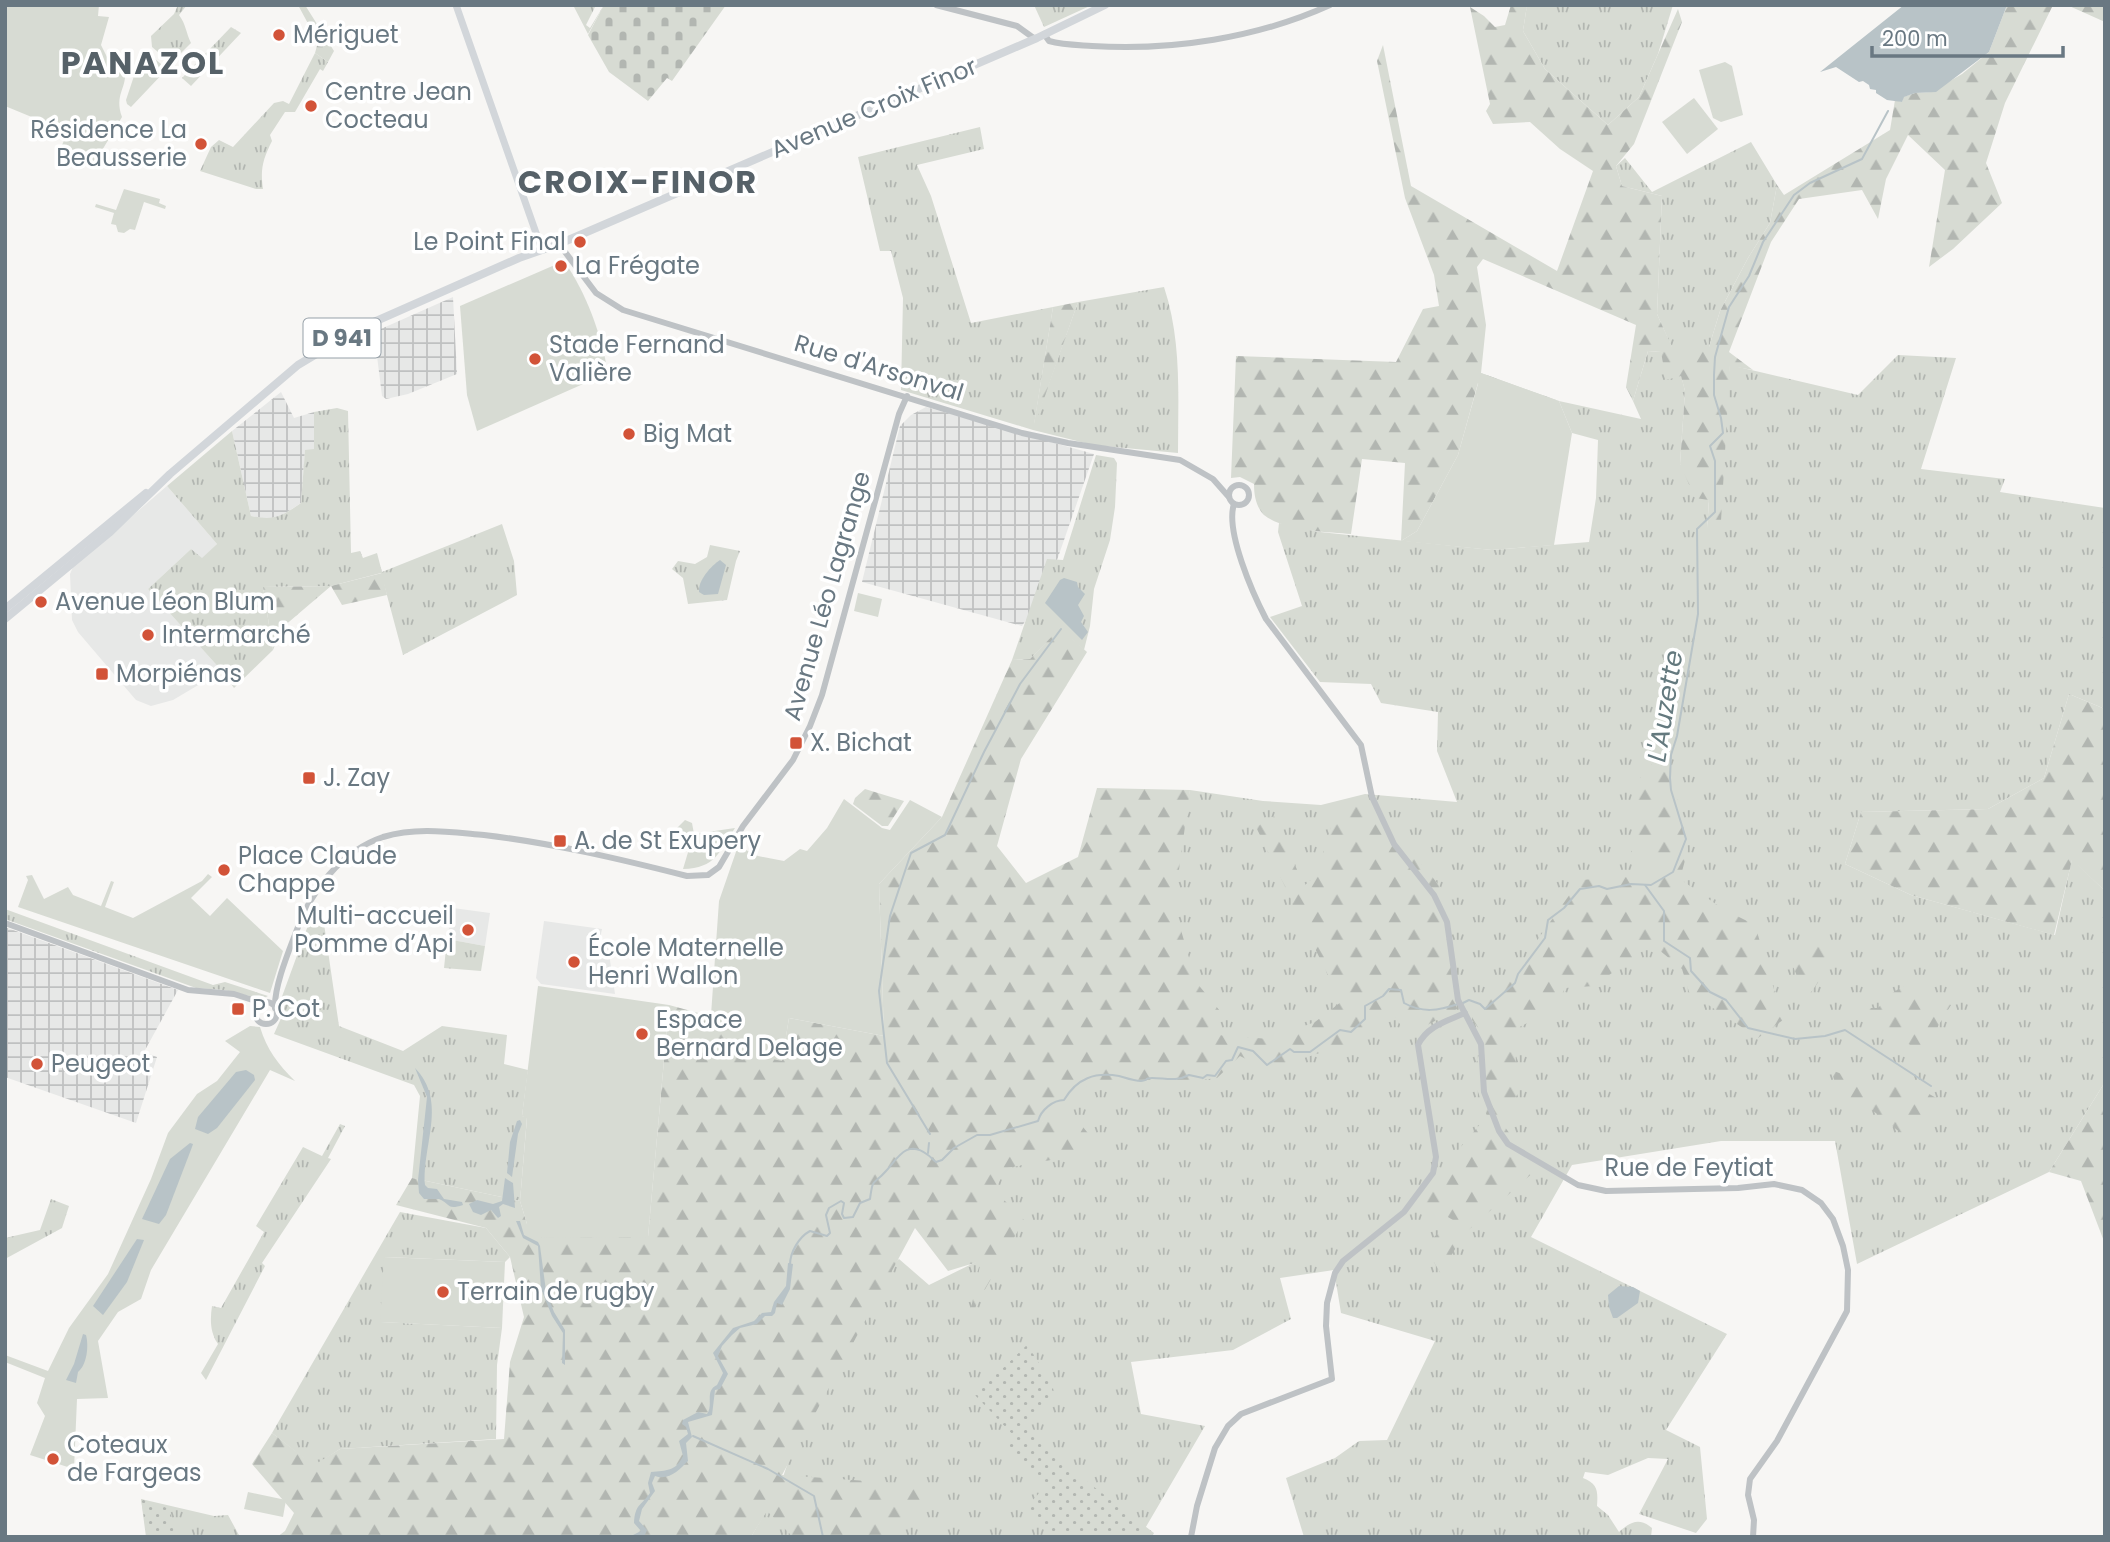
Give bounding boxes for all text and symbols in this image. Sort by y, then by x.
scale bar [1872,14,2063,58]
place label: Mériguet [293,18,399,51]
text: 200 m [1882,24,1948,53]
marker: Mériguet [271,27,287,43]
district label: PANAZOL [61,40,225,85]
street label: Avenue Croix Finor [766,49,982,166]
place label: Centre Jean Cocteau [325,75,472,136]
marker: Centre Jean Cocteau [303,98,319,114]
place label: Résidence La Beausserie [30,113,187,174]
marker: Résidence La Beausserie [193,136,209,152]
district label: CROIX-FINOR [518,159,758,204]
place label: Le Point Final [413,225,566,258]
marker: Le Point Final [572,234,588,250]
place label: La Frégate [575,249,700,282]
marker: La Frégate [553,258,569,274]
road number: D 941 [304,318,380,358]
street label: Rue d'Arsonval [791,326,968,409]
place label: Stade Fernand Valière [549,328,725,389]
marker: Stade Fernand Valière [527,351,543,367]
place label: Big Mat [643,417,732,450]
marker: Big Mat [621,426,637,442]
street label: Avenue Léo Lagrange [775,467,878,724]
place label: Avenue Léon Blum [55,585,275,618]
marker: Avenue Léon Blum [33,594,49,610]
place label: Intermarché [162,618,311,651]
marker: Intermarché [140,627,156,643]
water label: L'Auzette [1638,648,1692,764]
place label: Morpiénas [116,657,242,690]
marker: Morpiénas [94,666,110,682]
place label: X. Bichat [810,726,912,759]
marker: X. Bichat [788,735,804,751]
place label: J. Zay [323,761,390,794]
marker: J. Zay [301,770,317,786]
place label: A. de St Exupery [574,824,762,857]
marker: A. de St Exupery [552,833,568,849]
place label: Place Claude Chappe [238,839,397,900]
marker: Place Claude Chappe [216,862,232,878]
place label: Multi-accueil Pomme d’Api [294,899,454,960]
marker: Multi-accueil Pomme d’Api [460,922,476,938]
place label: École Maternelle Henri Wallon [588,931,784,992]
marker: École Maternelle Henri Wallon [566,954,582,970]
place label: P. Cot [252,992,320,1025]
marker: P. Cot [230,1001,246,1017]
place label: Espace Bernard Delage [656,1003,843,1064]
marker: Espace Bernard Delage [634,1026,650,1042]
place label: Peugeot [51,1047,150,1080]
marker: Peugeot [29,1056,45,1072]
street label: Rue de Feytiat [1605,1151,1773,1184]
place label: Terrain de rugby [457,1275,655,1308]
marker: Terrain de rugby [435,1284,451,1300]
place label: Coteaux de Fargeas [67,1428,202,1489]
marker: Coteaux de Fargeas [45,1451,61,1467]

